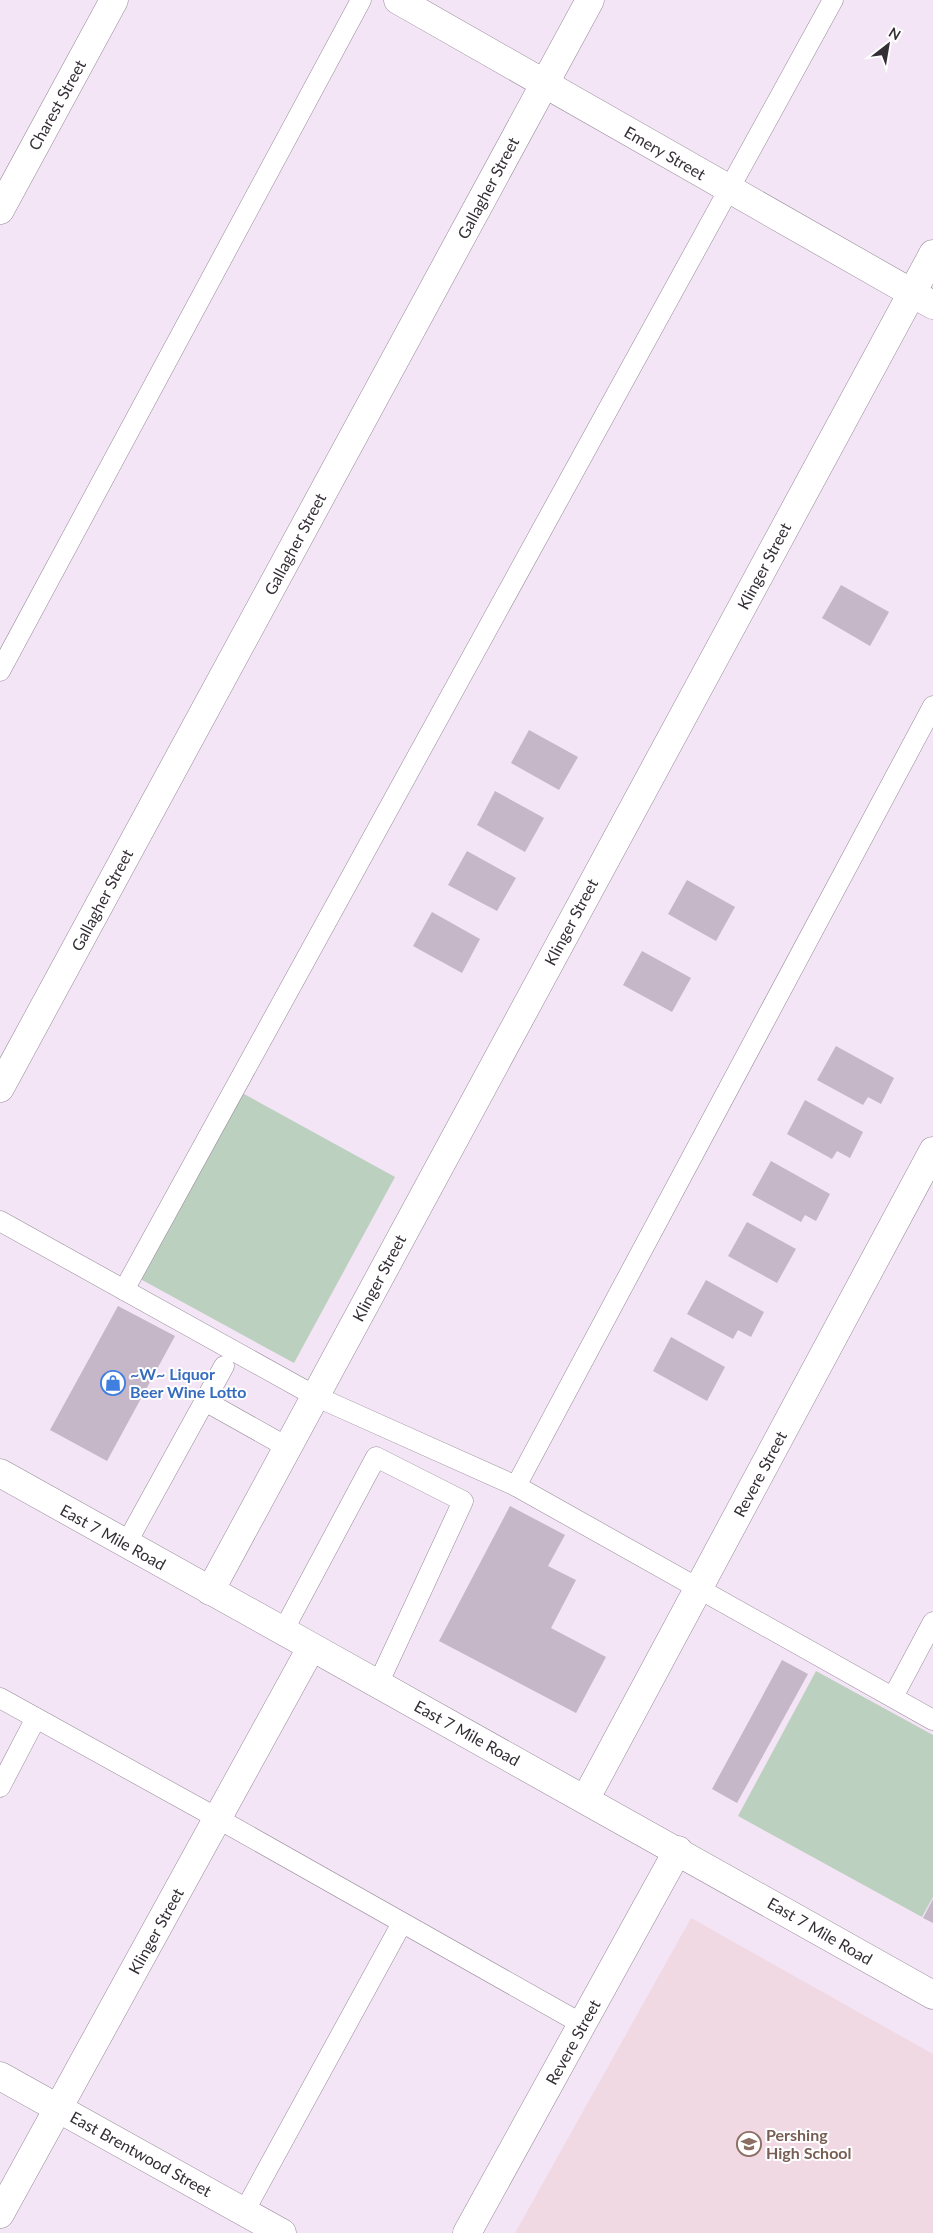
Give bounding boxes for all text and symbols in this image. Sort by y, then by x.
north arrow [863,20,913,70]
text: N [886,23,904,43]
street label: Charest Street [24,56,89,153]
street label: Emery Street [621,122,709,184]
street label: Gallagher Street [453,133,522,242]
street label: Gallagher Street [260,489,329,598]
street label: Klinger Street [733,519,794,612]
street label: Gallagher Street [67,845,136,954]
street label: Klinger Street [540,875,601,968]
street label: Klinger Street [348,1231,409,1324]
place label: ~W~ Liquor Beer Wine Lotto [130,1364,247,1401]
shop icon: ~W~ Liquor Beer Wine Lotto [100,1370,126,1396]
street label: Revere Street [729,1427,790,1520]
street label: East 7 Mile Road [57,1500,169,1573]
street label: East 7 Mile Road [411,1696,523,1769]
street label: Klinger Street [124,1884,187,1977]
street label: East 7 Mile Road [765,1893,876,1968]
street label: Revere Street [541,1996,604,2088]
street label: East Brentwood Street [67,2107,215,2200]
place label: Pershing High School [766,2125,852,2162]
school or university icon: Pershing High School [736,2131,762,2157]

